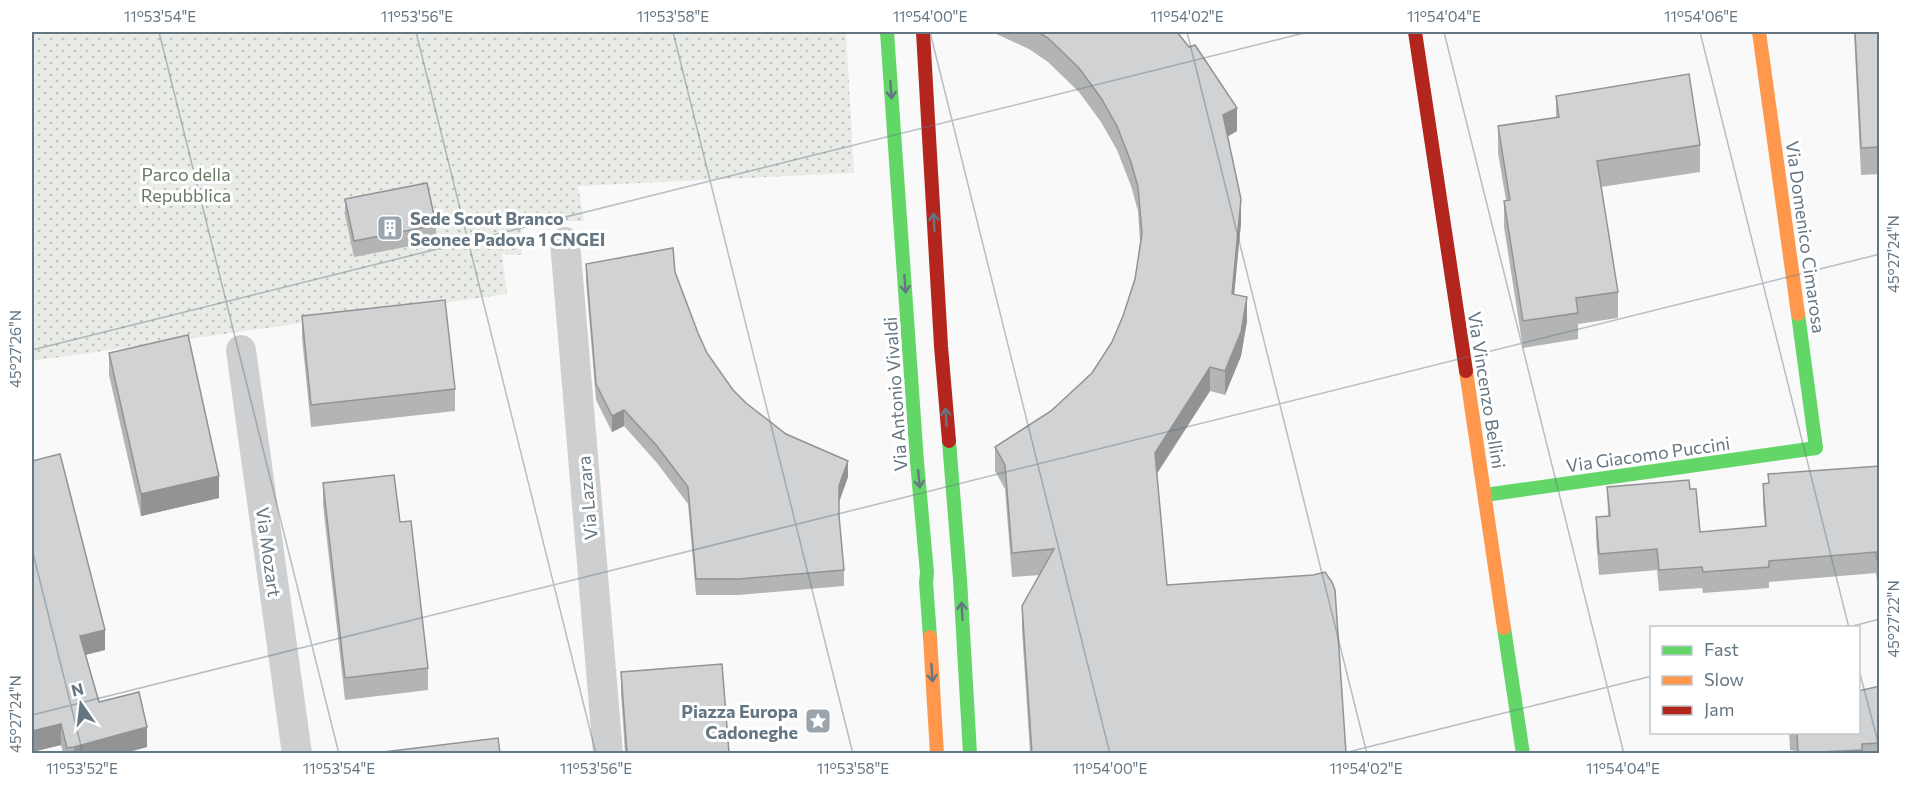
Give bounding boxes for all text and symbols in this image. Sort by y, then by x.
text: 11°53'54"E [124,7,196,25]
text: 11°53'56"E [381,7,453,25]
text: 11°53'58"E [637,7,709,25]
text: 11°54'00"E [893,7,967,25]
text: 11°54'02"E [1150,7,1224,25]
text: 11°54'04"E [1407,7,1481,25]
text: 11°54'06"E [1664,7,1738,25]
one-way arrow [886,79,897,99]
street label: Via Domenico Cimarosa [1782,139,1830,335]
park label: Parco della Repubblica [141,163,231,206]
place label: Sede Scout Branco Seonee Padova 1 CNGEI [410,207,605,250]
building icon: Sede Scout Branco Seonee Padova 1 CNGEI [375,213,405,243]
one-way arrow [928,213,939,233]
text: 45°27'24"N [1884,215,1902,293]
one-way arrow [899,274,910,294]
text: 45°27'26"N [6,310,24,388]
street label: Via Vincenzo Bellini [1464,310,1510,470]
street label: Via Antonio Vivaldi [879,316,911,472]
one-way arrow [941,407,952,427]
street label: Via Giacomo Puccini [1565,432,1731,476]
street label: Via Lazara [572,455,602,541]
one-way arrow [914,468,925,488]
street label: Via Mozart [252,506,286,598]
text: 45°27'22"N [1884,580,1902,658]
one-way arrow [956,602,967,622]
legend [1650,626,1860,734]
text: Fast [1704,638,1739,660]
one-way arrow [926,663,937,683]
text: Slow [1704,668,1744,690]
north arrow [51,674,111,734]
text: 45°27'24"N [6,675,24,753]
text: N [69,678,85,700]
text: Jam [1704,698,1734,720]
place label: Piazza Europa Cadoneghe [681,700,798,743]
place icon: Piazza Europa Cadoneghe [803,706,833,736]
text: 11°53'52"E [46,759,118,777]
text: 11°53'54"E [303,759,375,777]
text: 11°53'56"E [560,759,632,777]
text: 11°53'58"E [817,759,889,777]
text: 11°54'00"E [1073,759,1147,777]
text: 11°54'02"E [1329,759,1403,777]
text: 11°54'04"E [1586,759,1660,777]

